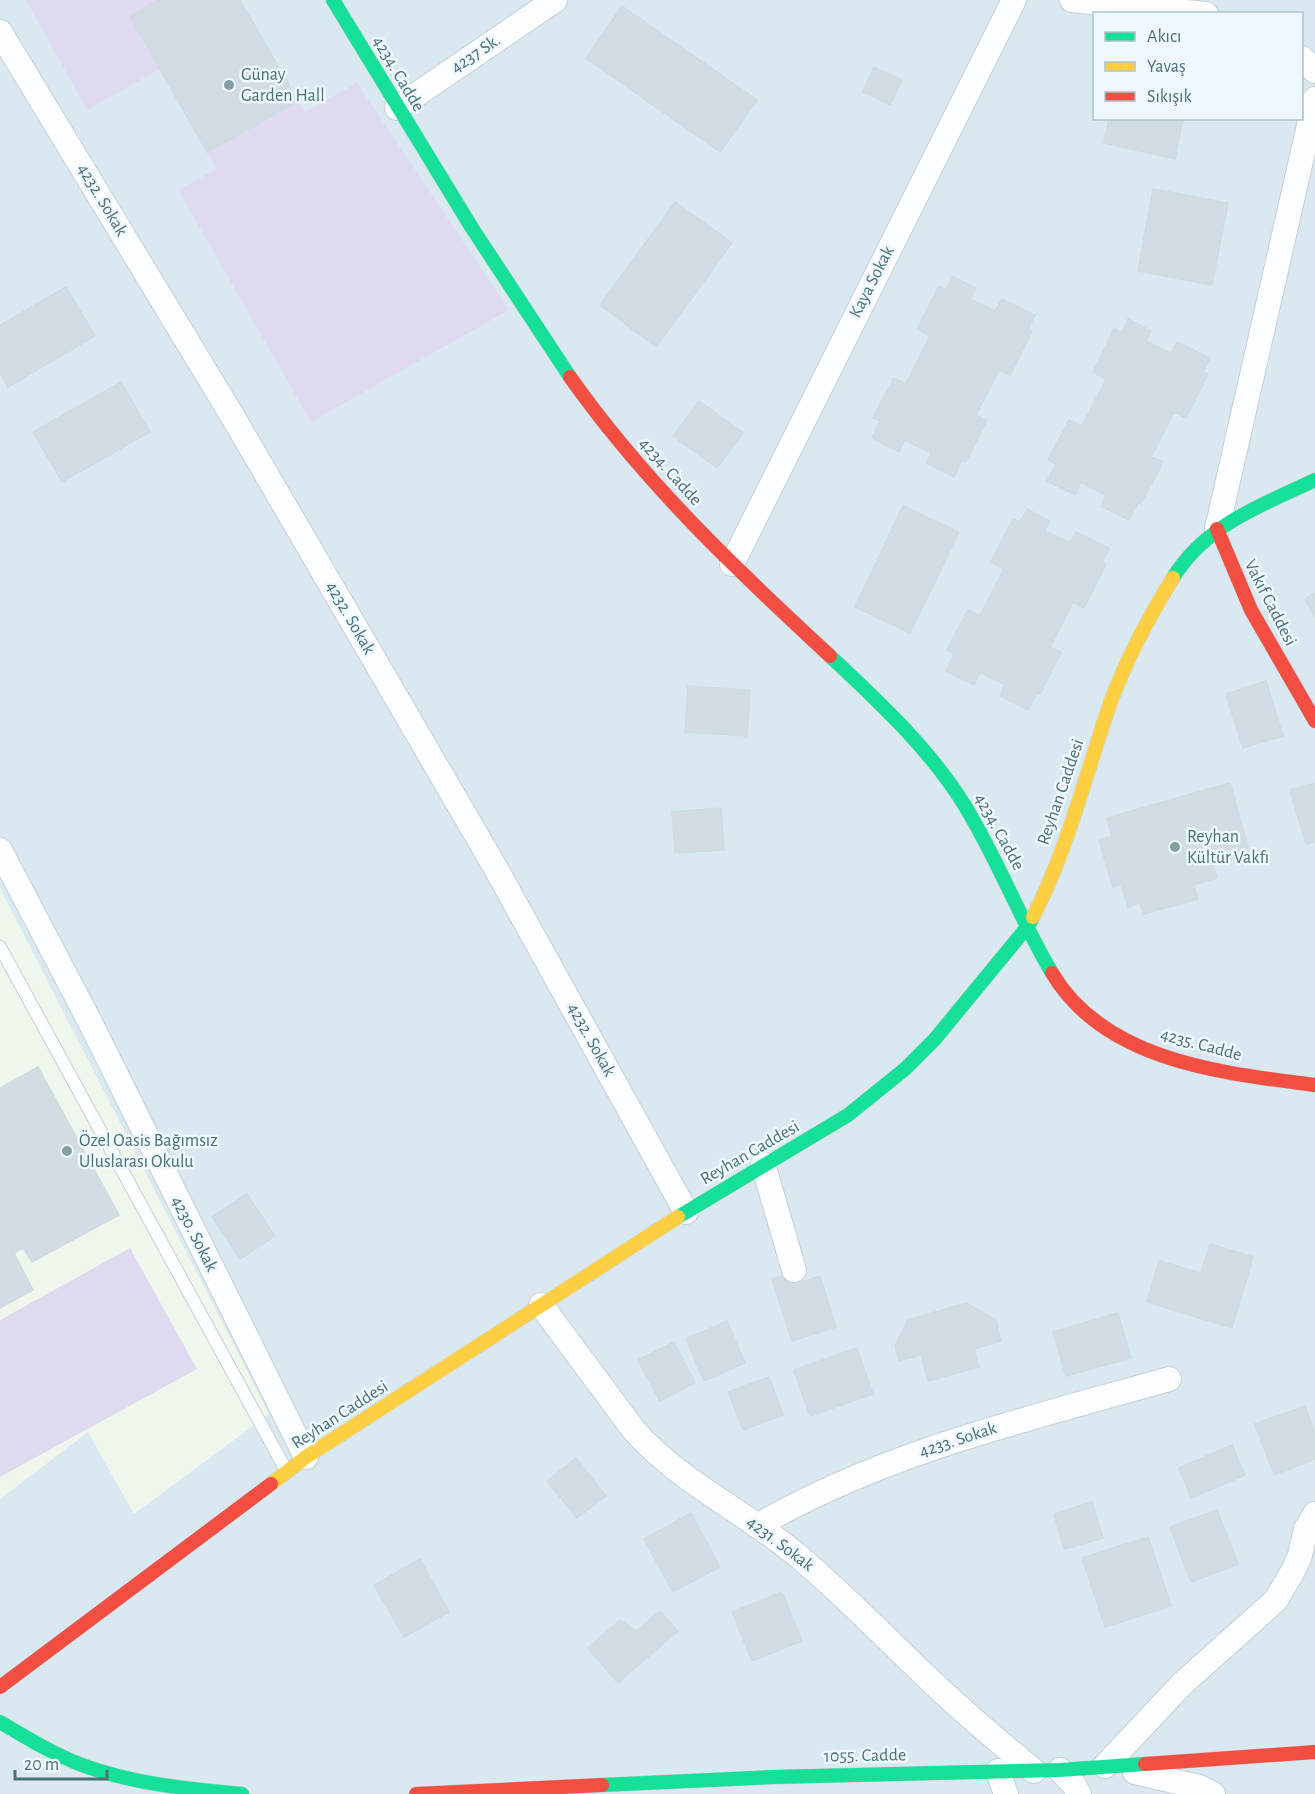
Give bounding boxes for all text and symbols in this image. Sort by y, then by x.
legend [1093,12,1303,120]
text: Akıcı [1147,28,1181,46]
street label: 4237 Sk. [448,31,504,77]
street label: 4234. Cadde [368,33,428,115]
text: Yavaş [1147,58,1186,76]
place label: Günay Garden Hall [241,66,325,105]
marker: Günay Garden Hall [222,78,236,92]
text: Sıkışık [1147,88,1192,106]
street label: 4232. Sokak [73,161,131,240]
street label: Kaya Sokak [846,243,898,321]
street label: 4234. Cadde [635,435,705,509]
street label: Vakıf Caddesi [1241,557,1299,649]
street label: 4232. Sokak [322,578,378,658]
street label: Reyhan Caddesi [1034,737,1088,847]
street label: 4234. Cadde [971,791,1027,873]
place label: Reyhan Kültür Vakfı [1187,828,1269,867]
marker: Reyhan Kültür Vakfı [1168,840,1182,854]
street label: 4232. Sokak [564,1000,619,1080]
street label: 4235. Cadde [1158,1026,1244,1064]
street label: Reyhan Caddesi [698,1118,802,1188]
place label: Özel Oasis Bağımsız Uluslarası Okulu [79,1130,218,1171]
marker: Özel Oasis Bağımsız Uluslarası Okulu [60,1144,74,1158]
street label: 4230. Sokak [167,1193,221,1275]
street label: Reyhan Caddesi [289,1377,391,1453]
street label: 4233. Sokak [917,1419,1000,1461]
street label: 4231. Sokak [743,1513,818,1575]
scale bar [15,1743,106,1781]
street label: 1055. Cadde [824,1746,906,1766]
text: 20 m [24,1756,59,1774]

